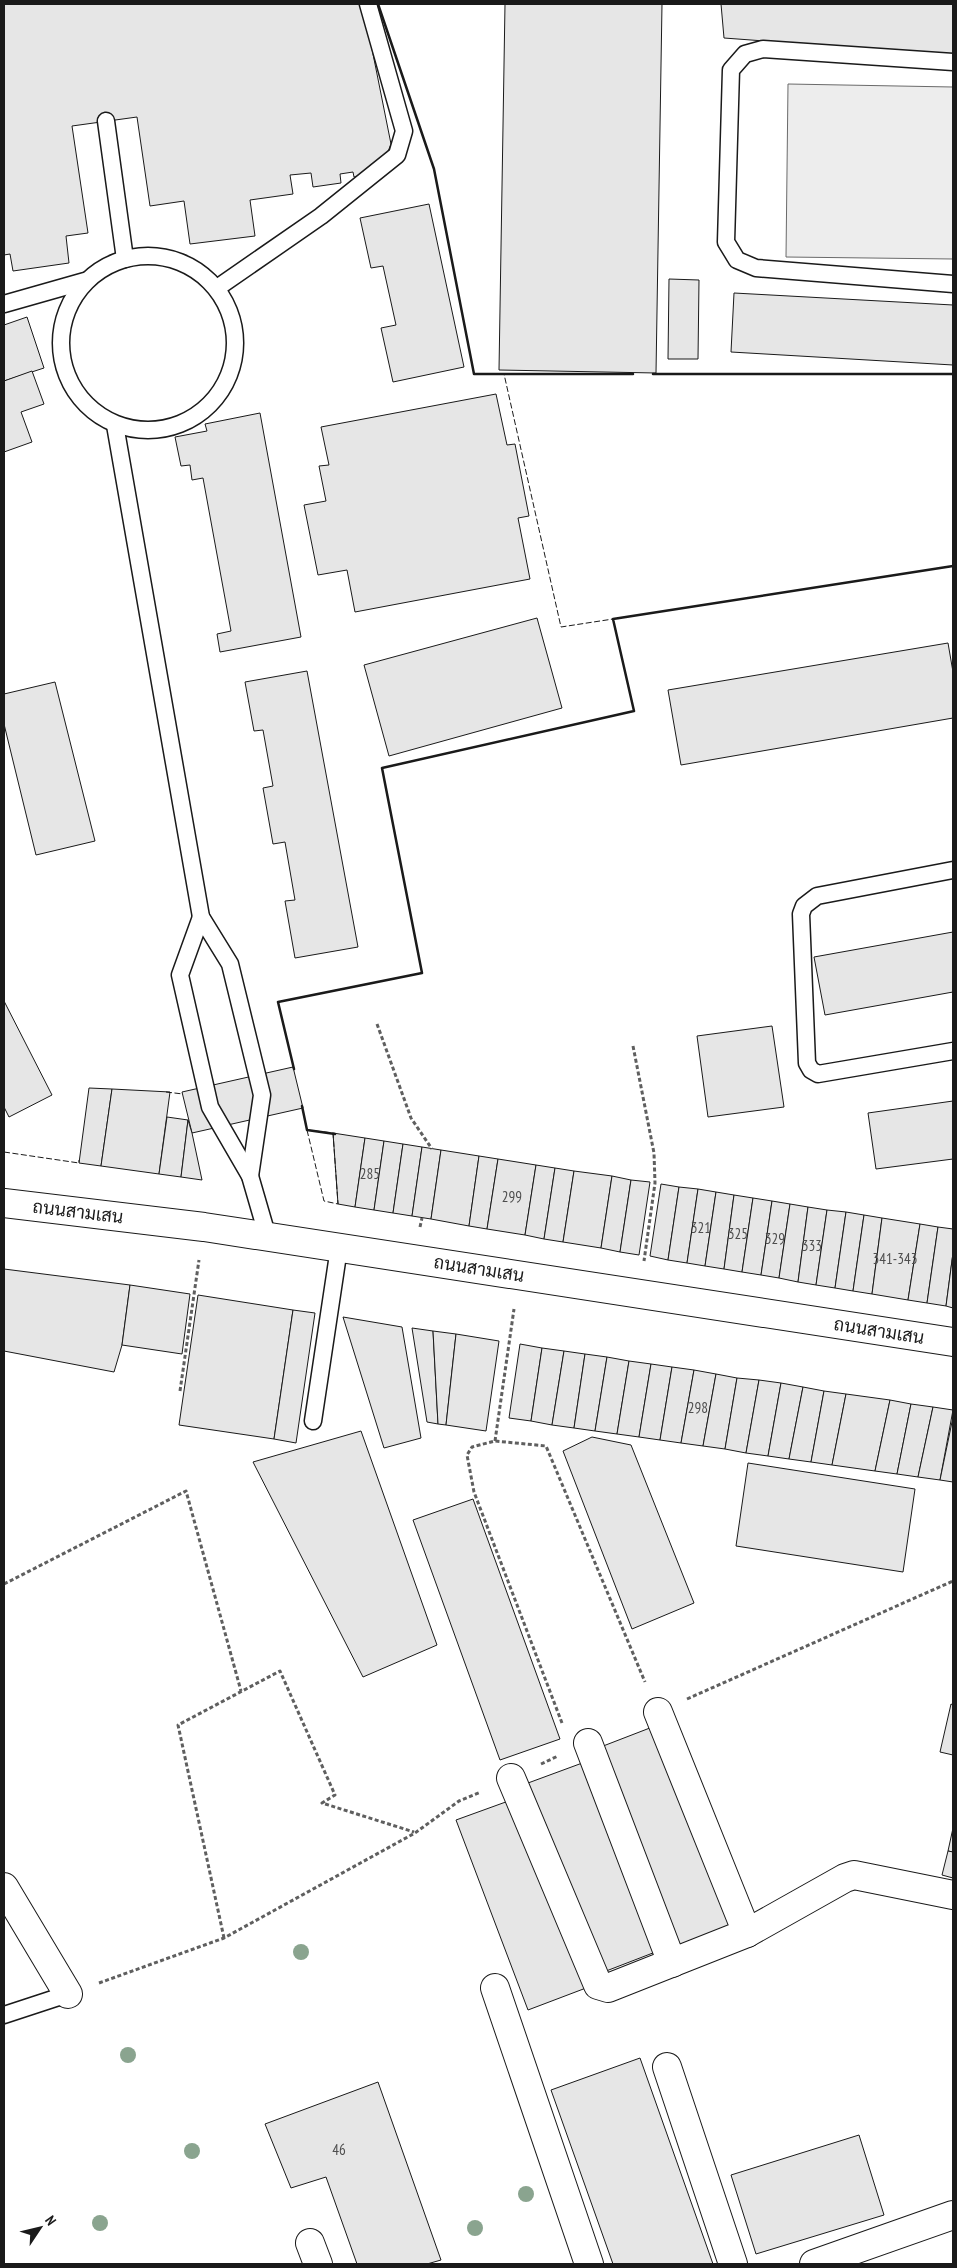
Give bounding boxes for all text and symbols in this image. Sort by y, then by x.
house number: 285 [360,1164,380,1183]
house number: 299 [502,1187,522,1206]
street label: ถนนสามเสน [31,1195,125,1228]
house number: 321 [691,1218,711,1237]
house number: 325 [728,1224,748,1243]
house number: 329 [765,1229,785,1248]
house number: 333 [802,1236,822,1255]
house number: 341-343 [873,1249,917,1268]
street label: ถนนสามเสน [432,1250,526,1287]
street label: ถนนสามเสน [832,1312,926,1349]
house number: 298 [688,1398,708,1417]
house number: 46 [332,2140,346,2159]
north arrow [15,2203,65,2253]
text: N [41,2212,60,2229]

